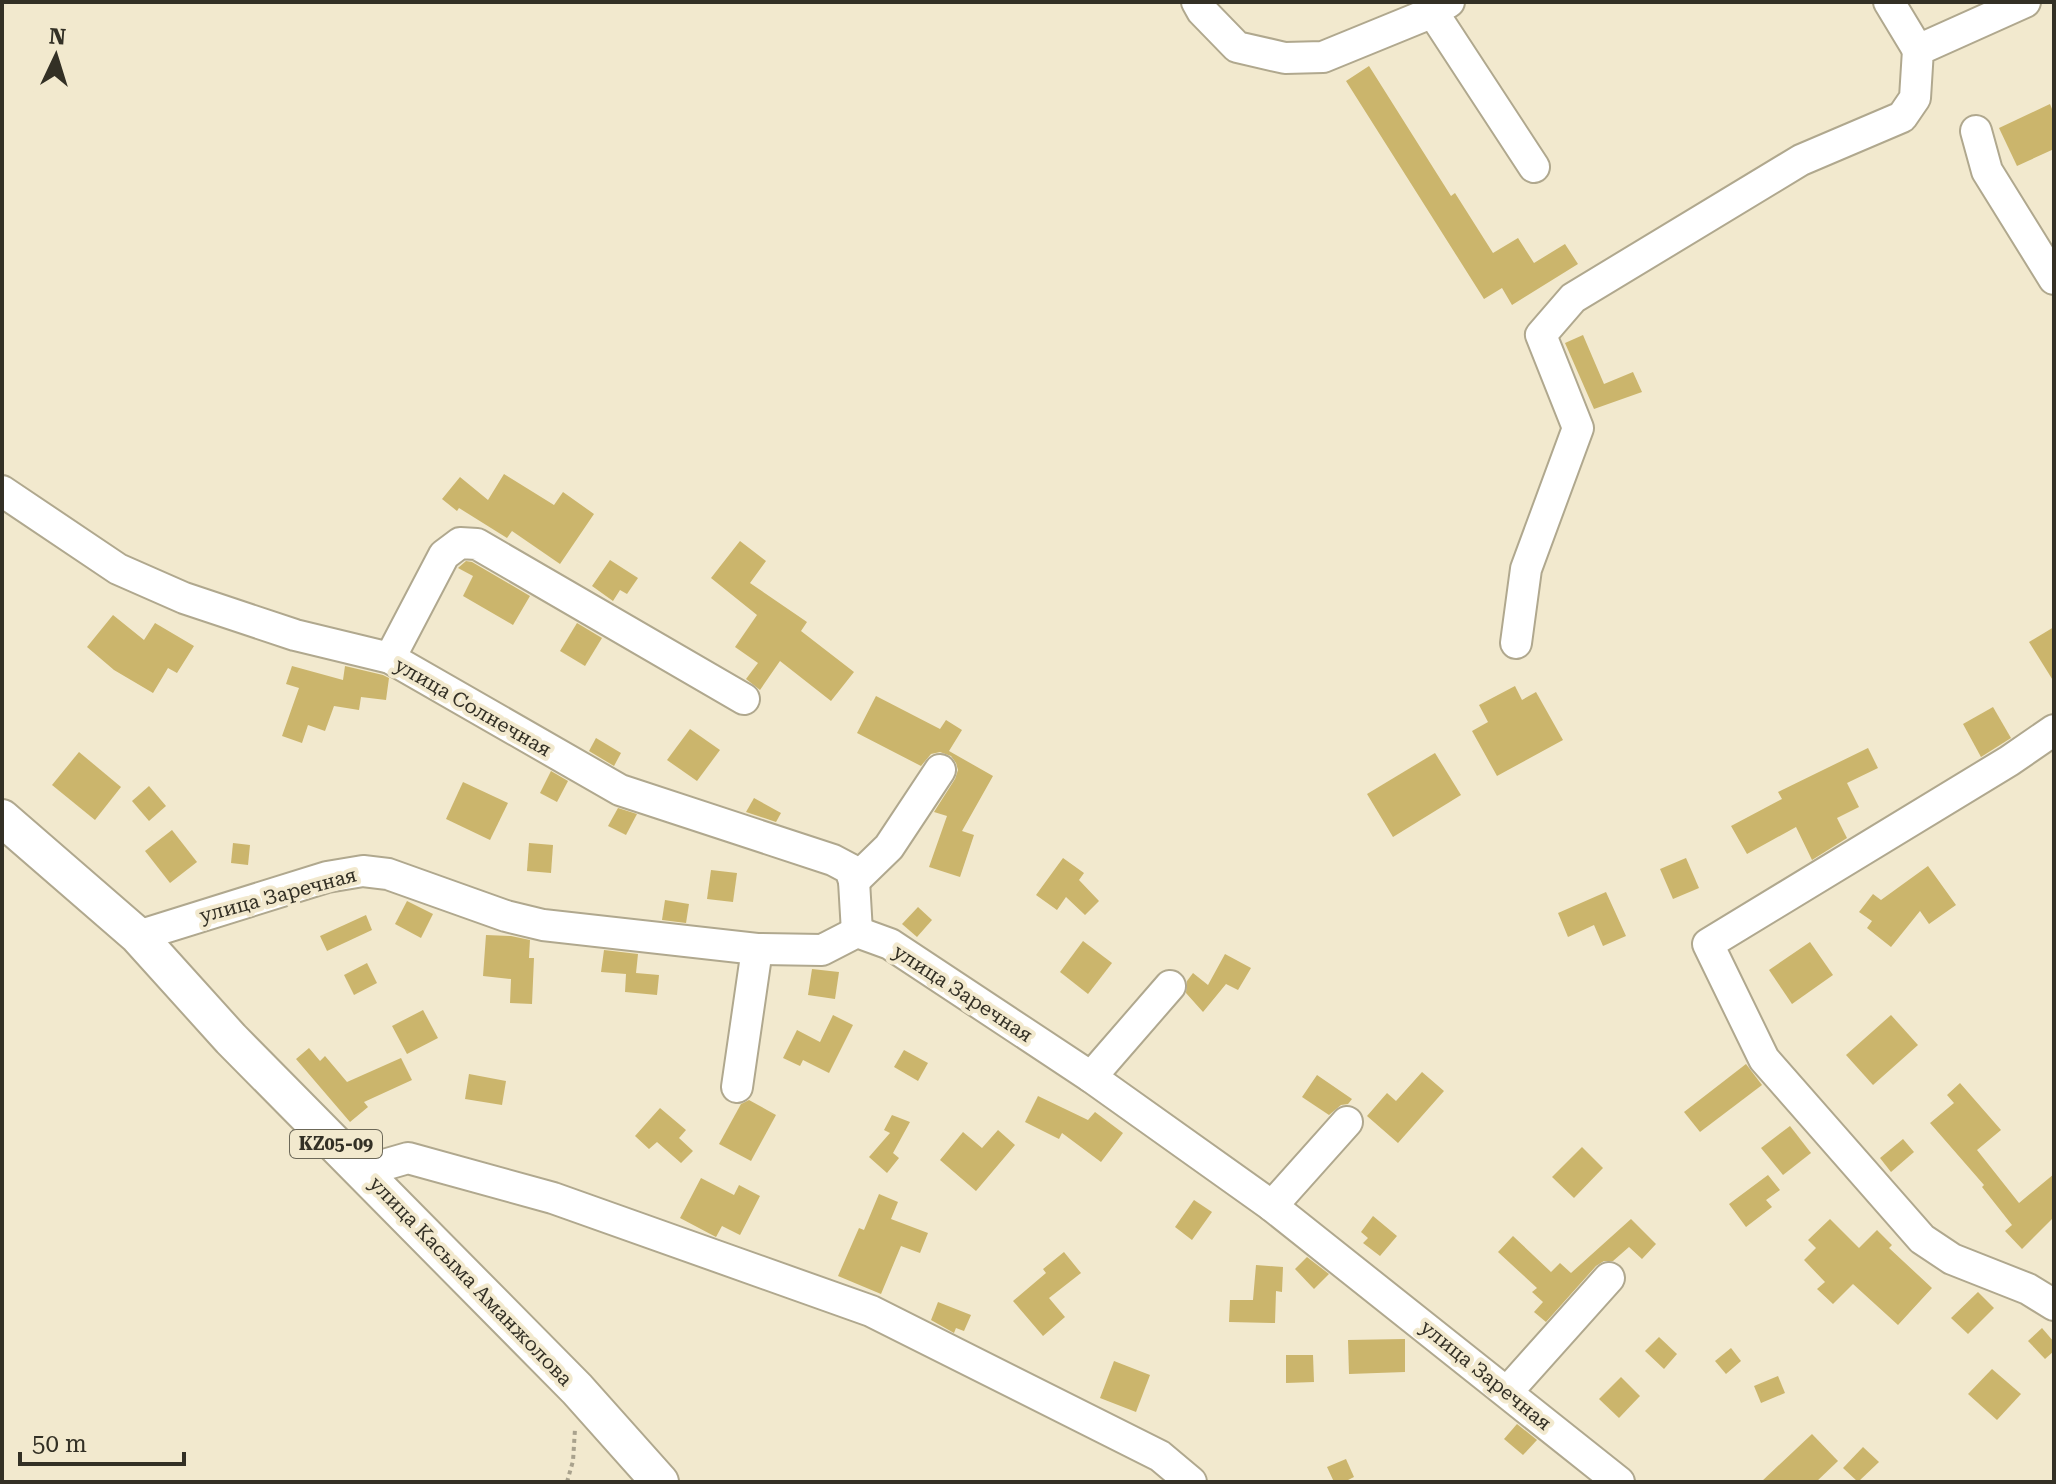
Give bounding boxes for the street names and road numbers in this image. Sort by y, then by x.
street label: улица Солнечная [390,652,556,762]
street label: улица Заречная [197,863,359,927]
street label: улица Заречная [889,939,1037,1047]
road number: KZ05-09 [290,1130,382,1158]
street label: улица Касыма Аманжолова [364,1171,578,1391]
street label: улица Заречная [1416,1315,1556,1435]

